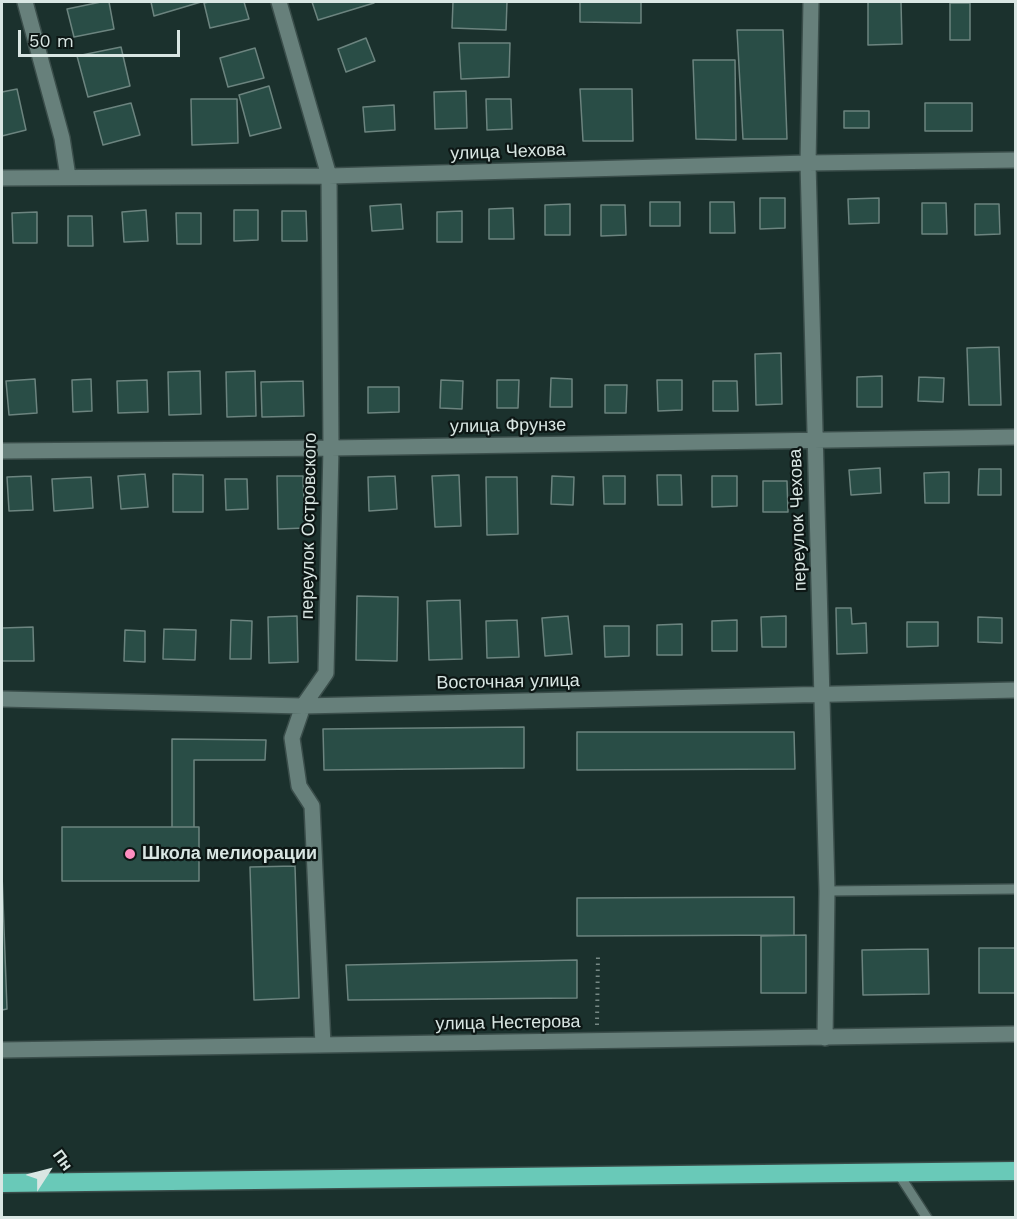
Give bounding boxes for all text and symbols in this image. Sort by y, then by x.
scale bar [21,18,183,56]
text: 50 m [29,30,74,51]
street label: улица Чехова [450,139,566,165]
street label: улица Фрунзе [450,414,566,438]
street label: переулок Островского [297,432,321,620]
street label: переулок Чехова [785,448,811,592]
street label: Восточная улица [436,670,580,694]
place label: Школа мелиорации [142,843,317,865]
marker: Школа мелиорации [123,847,137,861]
street label: улица Нестерова [435,1011,581,1035]
north arrow [18,1141,78,1201]
text: Пн [49,1146,77,1174]

